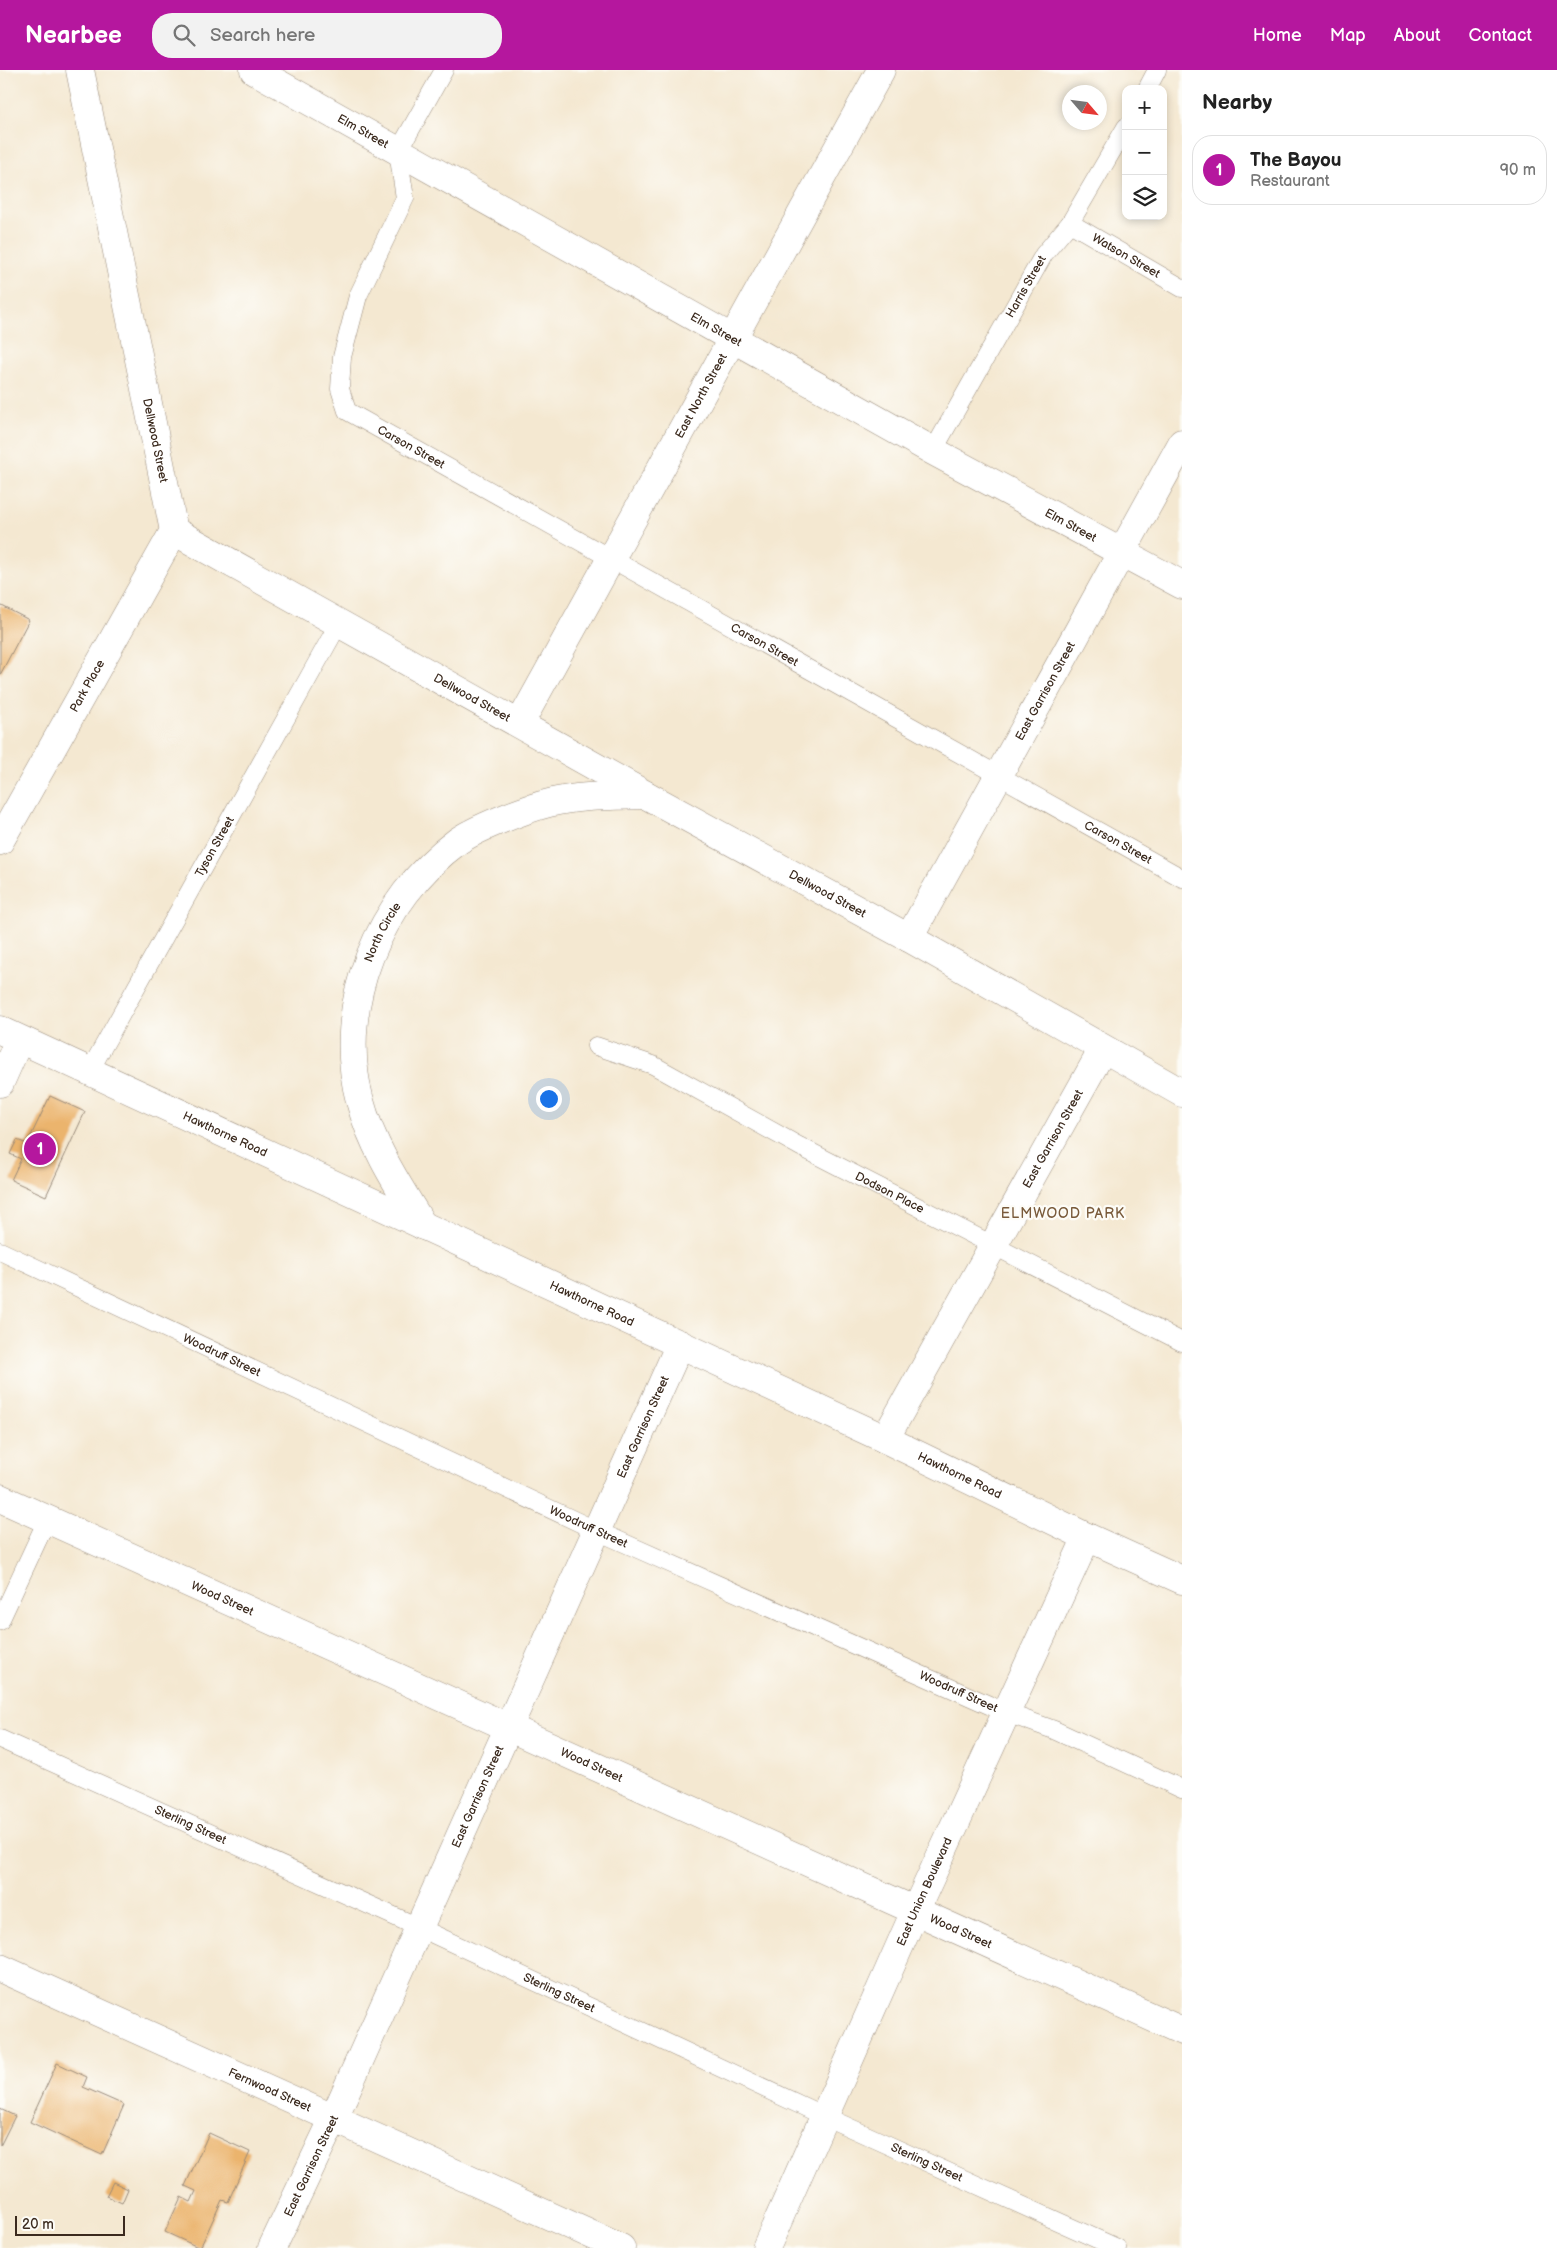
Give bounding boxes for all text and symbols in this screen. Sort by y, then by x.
search box [152,13,502,58]
text: Nearbee [25,21,122,50]
icon: search [170,21,198,49]
text: Search here [210,24,315,47]
text: Home [1253,25,1302,46]
text: Map [1330,25,1366,46]
text: About [1394,25,1441,46]
text: Contact [1469,25,1532,46]
north arrow [1062,85,1107,130]
map controls [1122,85,1167,220]
button: + [1122,85,1167,130]
text: Nearby [1202,90,1272,115]
street label: Elm Street [335,111,392,152]
button: − [1122,130,1167,175]
text: The Bayou [1250,149,1342,172]
text: 1 [1216,161,1222,180]
text: 90 m [1500,161,1536,180]
text: Restaurant [1250,172,1330,191]
button: layers [1122,175,1167,220]
street label: Watson Street [1089,230,1163,281]
street label: Harris Street [1002,252,1049,320]
street label: Elm Street [688,309,745,350]
street label: East North Street [672,351,730,441]
street label: Dellwood Street [140,397,171,484]
street label: Carson Street [375,422,448,472]
street label: Elm Street [1042,505,1099,545]
street label: Carson Street [728,620,801,670]
street label: East Garrison Street [1012,639,1079,743]
street label: Park Place [66,657,108,715]
street label: Dellwood Street [431,670,513,725]
street label: Tyson Street [192,813,238,880]
street label: Carson Street [1082,817,1155,867]
street label: Dellwood Street [786,867,869,921]
street label: North Circle [361,899,404,964]
your location [536,1086,562,1112]
street label: East Garrison Street [1019,1087,1086,1191]
street label: Hawthorne Road [180,1108,270,1160]
pin: 1 [24,1130,56,1168]
street label: Dodson Place [853,1169,927,1216]
district label: ELMWOOD PARK [1001,1205,1125,1222]
street label: Hawthorne Road [547,1278,637,1330]
street label: Woodruff Street [180,1330,263,1380]
street label: East Garrison Street [614,1373,672,1480]
street label: Hawthorne Road [915,1449,1004,1502]
street label: Woodruff Street [547,1502,630,1551]
street label: Wood Street [189,1578,256,1619]
street label: Woodruff Street [917,1668,1000,1716]
street label: East Garrison Street [448,1743,507,1850]
street label: Wood Street [558,1744,625,1785]
street label: Sterling Street [152,1802,229,1848]
street label: East Union Boulevard [893,1835,955,1948]
street label: Wood Street [927,1911,995,1952]
street label: Sterling Street [521,1970,598,2016]
street label: Fernwood Street [226,2064,314,2115]
street label: East Garrison Street [281,2113,342,2219]
street label: Sterling Street [889,2140,965,2185]
scale bar [15,2213,125,2236]
text: 20 m [22,2216,54,2233]

